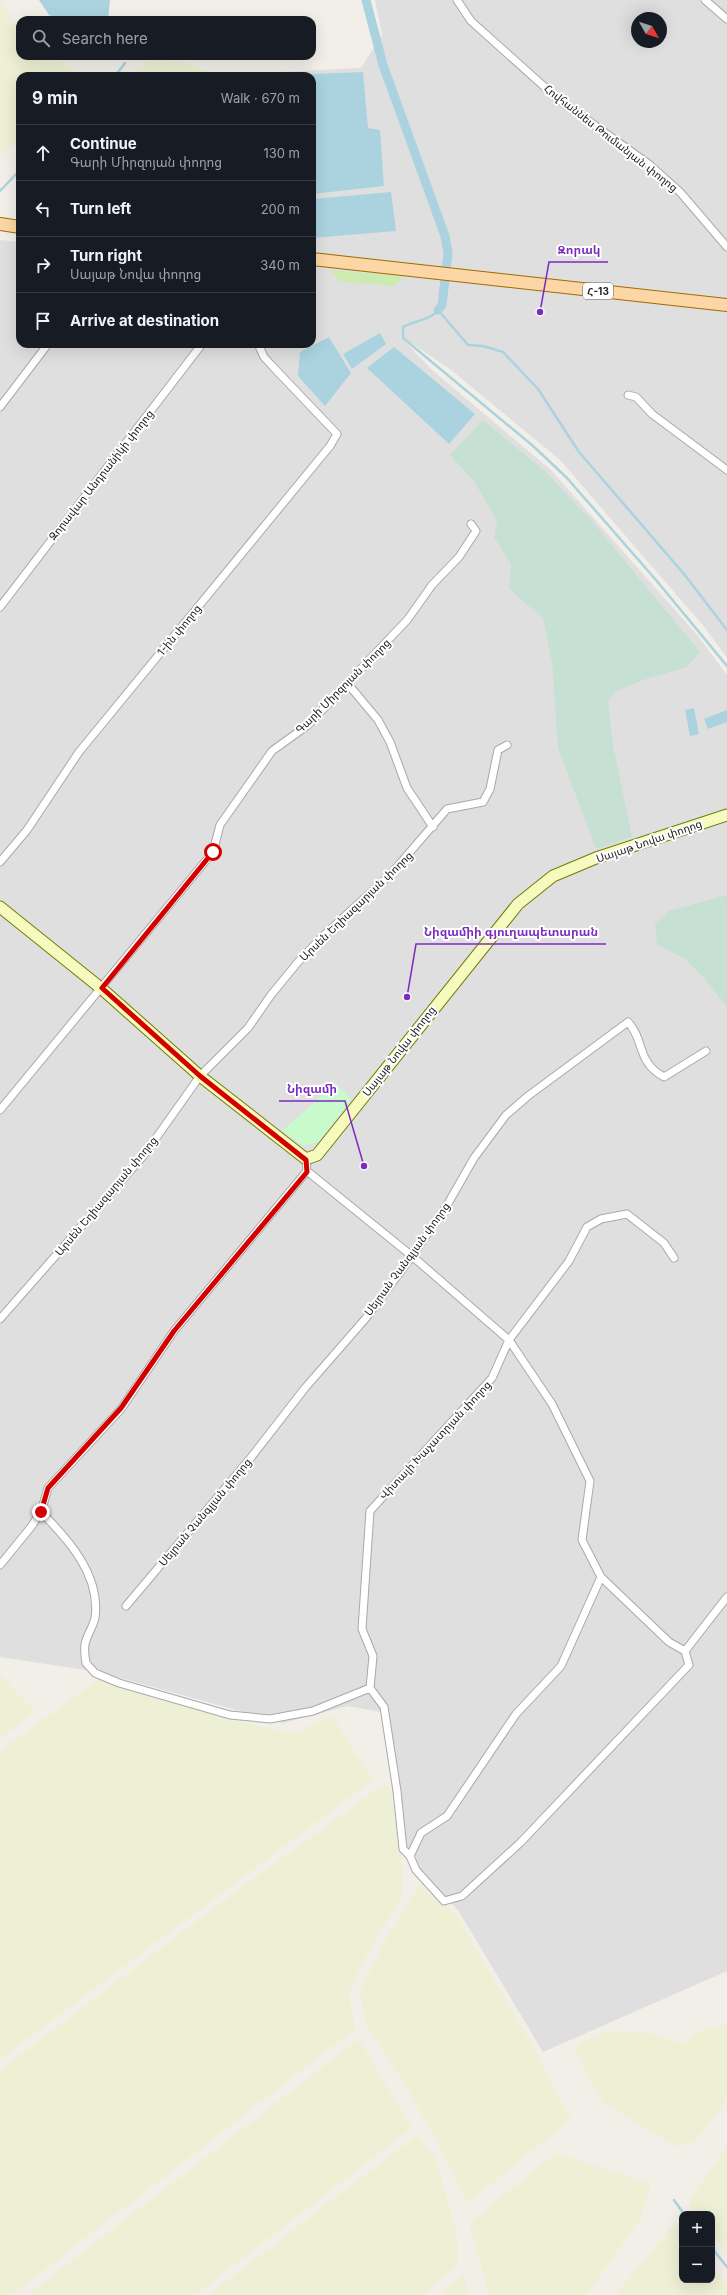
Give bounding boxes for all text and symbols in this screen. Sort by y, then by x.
north arrow [631,12,667,48]
search box [16,16,316,60]
icon: search [30,27,52,49]
text: Search here [62,29,148,48]
street label: Հովհաննես Թումանյան փողոց [541,81,681,195]
text: 9 min [32,88,78,108]
text: Walk · 670 m [221,90,300,106]
text: Continue [70,134,137,153]
icon: ahead [32,142,54,164]
text: 130 m [263,145,300,161]
text: Գարի Միրզոյան փողոց [70,154,222,170]
icon: left [32,198,54,220]
text: Turn left [70,199,131,218]
text: 200 m [261,201,300,217]
callout: Զորակ [549,238,608,262]
text: Զորակ [557,242,601,257]
text: Turn right [70,246,142,265]
icon: right [32,254,54,276]
text: 340 m [260,257,300,273]
text: Սայաթ Նովա փողոց [70,266,201,282]
road number: Հ-13 [583,283,613,299]
icon: arrive [32,310,54,332]
text: Arrive at destination [70,311,219,330]
street label: Զորավար Անդրանիկի փողոց [46,407,156,543]
street label: 1-ին փողոց [154,601,204,659]
street label: Գարի Միրզոյան փողոց [293,636,393,736]
street label: Սայաթ Նովա փողոց [594,816,704,866]
route start [204,843,222,861]
street label: Արսեն Եղիազարյան փողոց [296,848,416,964]
callout: Նիզամիի գյուղապետարան [416,920,606,944]
text: Նիզամիի գյուղապետարան [424,924,598,939]
street label: Սայաթ Նովա փողոց [359,1003,439,1099]
callout: Նիզամի [279,1077,345,1101]
text: Նիզամի [287,1081,337,1096]
street label: Արսեն Եղիազարյան փողոց [52,1133,160,1259]
street label: Սեյրան Չանգլյան փողոց [361,1200,453,1318]
street label: Վիտալի Խաչատրյան փողոց [376,1378,494,1502]
street label: Սեյրան Չանգլյան փողոց [156,1455,254,1569]
route end [32,1503,50,1521]
map controls [679,2211,715,2283]
button: + [679,2211,715,2247]
button: − [679,2247,715,2283]

